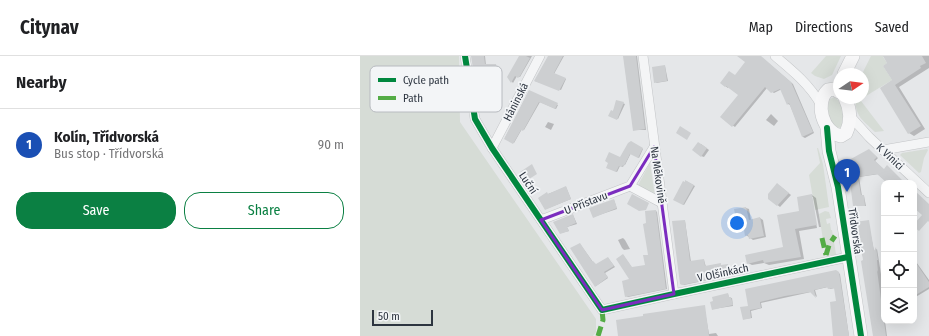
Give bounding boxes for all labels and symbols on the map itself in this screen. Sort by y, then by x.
legend [370,66,502,112]
north arrow [833,68,869,104]
text: Cycle path [403,74,449,87]
street label: Háninská [501,81,531,123]
text: Path [403,92,423,105]
street label: K Vinici [874,141,907,173]
street label: Na Měkovině [648,146,668,204]
pin: 1 [834,159,860,192]
street label: Luční [516,170,540,197]
street label: U Přístavu [563,189,609,217]
street label: Třídvorská [845,207,865,255]
your location [727,213,747,233]
street label: V Olšinkách [696,261,750,285]
scale bar [372,308,433,327]

